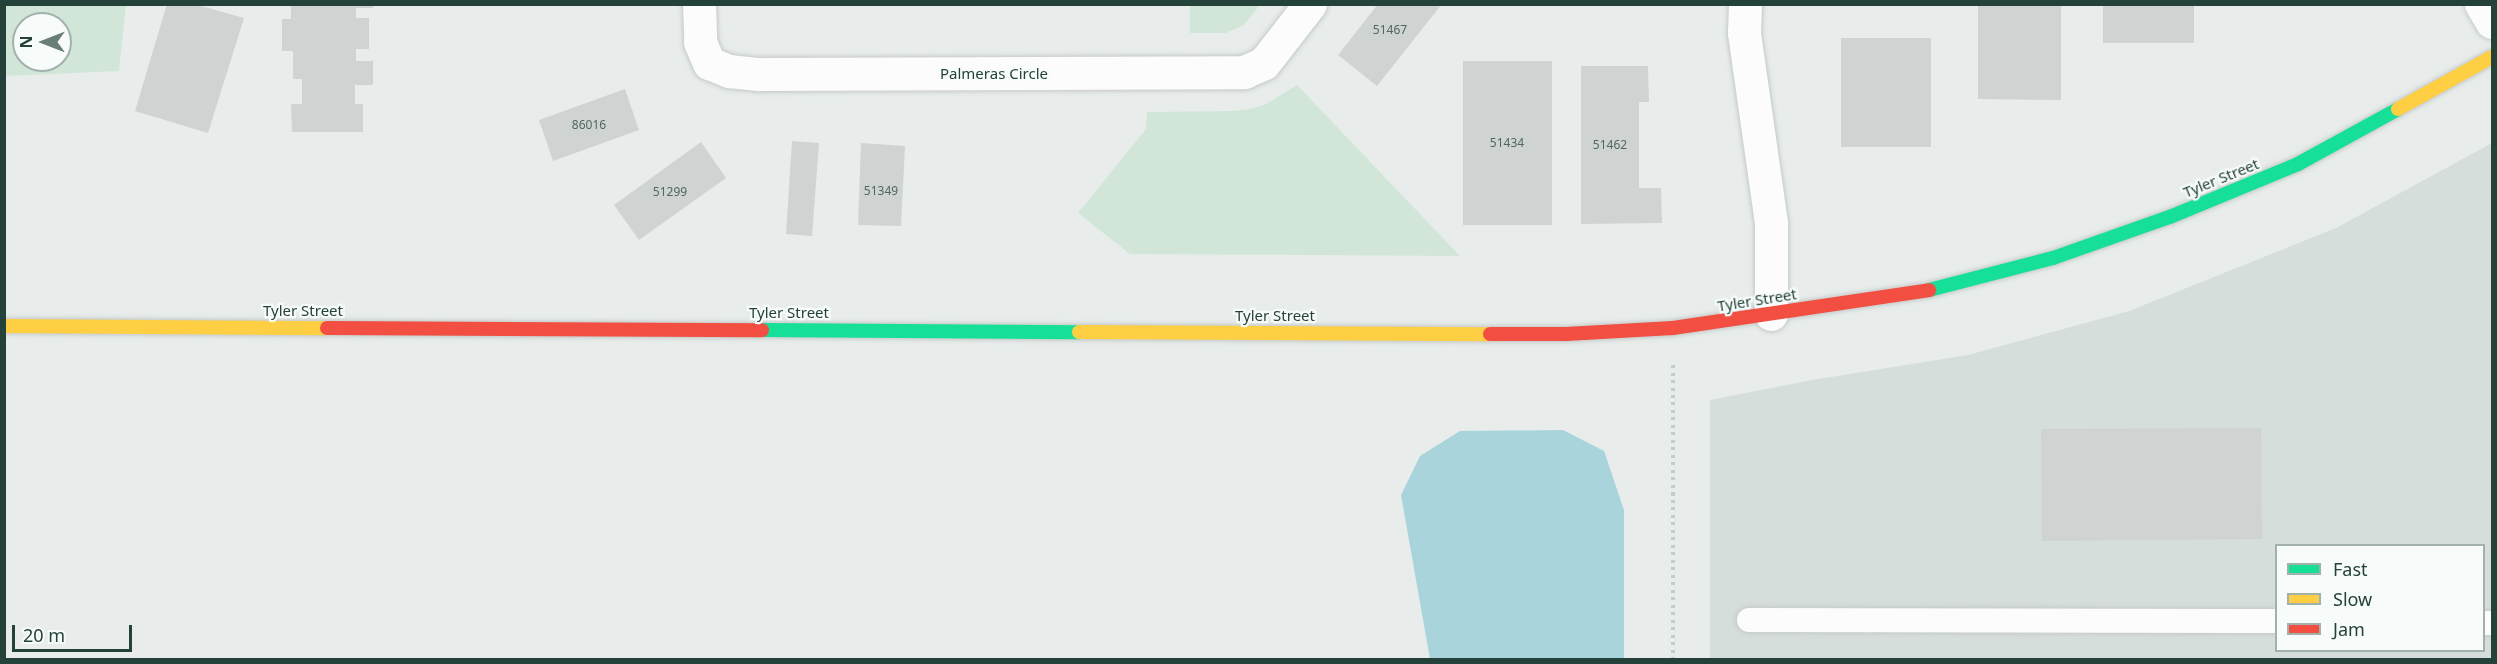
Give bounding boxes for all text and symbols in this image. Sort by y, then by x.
north arrow [12,12,72,72]
house number: 51467 [1373,23,1407,37]
text: N [15,36,37,49]
street label: Palmeras Circle [940,65,1048,83]
house number: 86016 [572,118,606,132]
house number: 51434 [1490,136,1524,150]
house number: 51462 [1593,138,1627,152]
street label: Tyler Street [2181,155,2261,201]
house number: 51349 [864,184,898,198]
house number: 51299 [653,185,687,199]
street label: Tyler Street [1716,285,1798,315]
street label: Tyler Street [263,302,343,320]
street label: Tyler Street [749,304,829,322]
street label: Tyler Street [1235,307,1315,325]
legend [2275,544,2485,652]
text: Fast [2333,557,2368,581]
text: Slow [2333,587,2372,611]
scale bar [15,613,135,651]
text: Jam [2333,617,2365,641]
text: 20 m [23,623,65,647]

